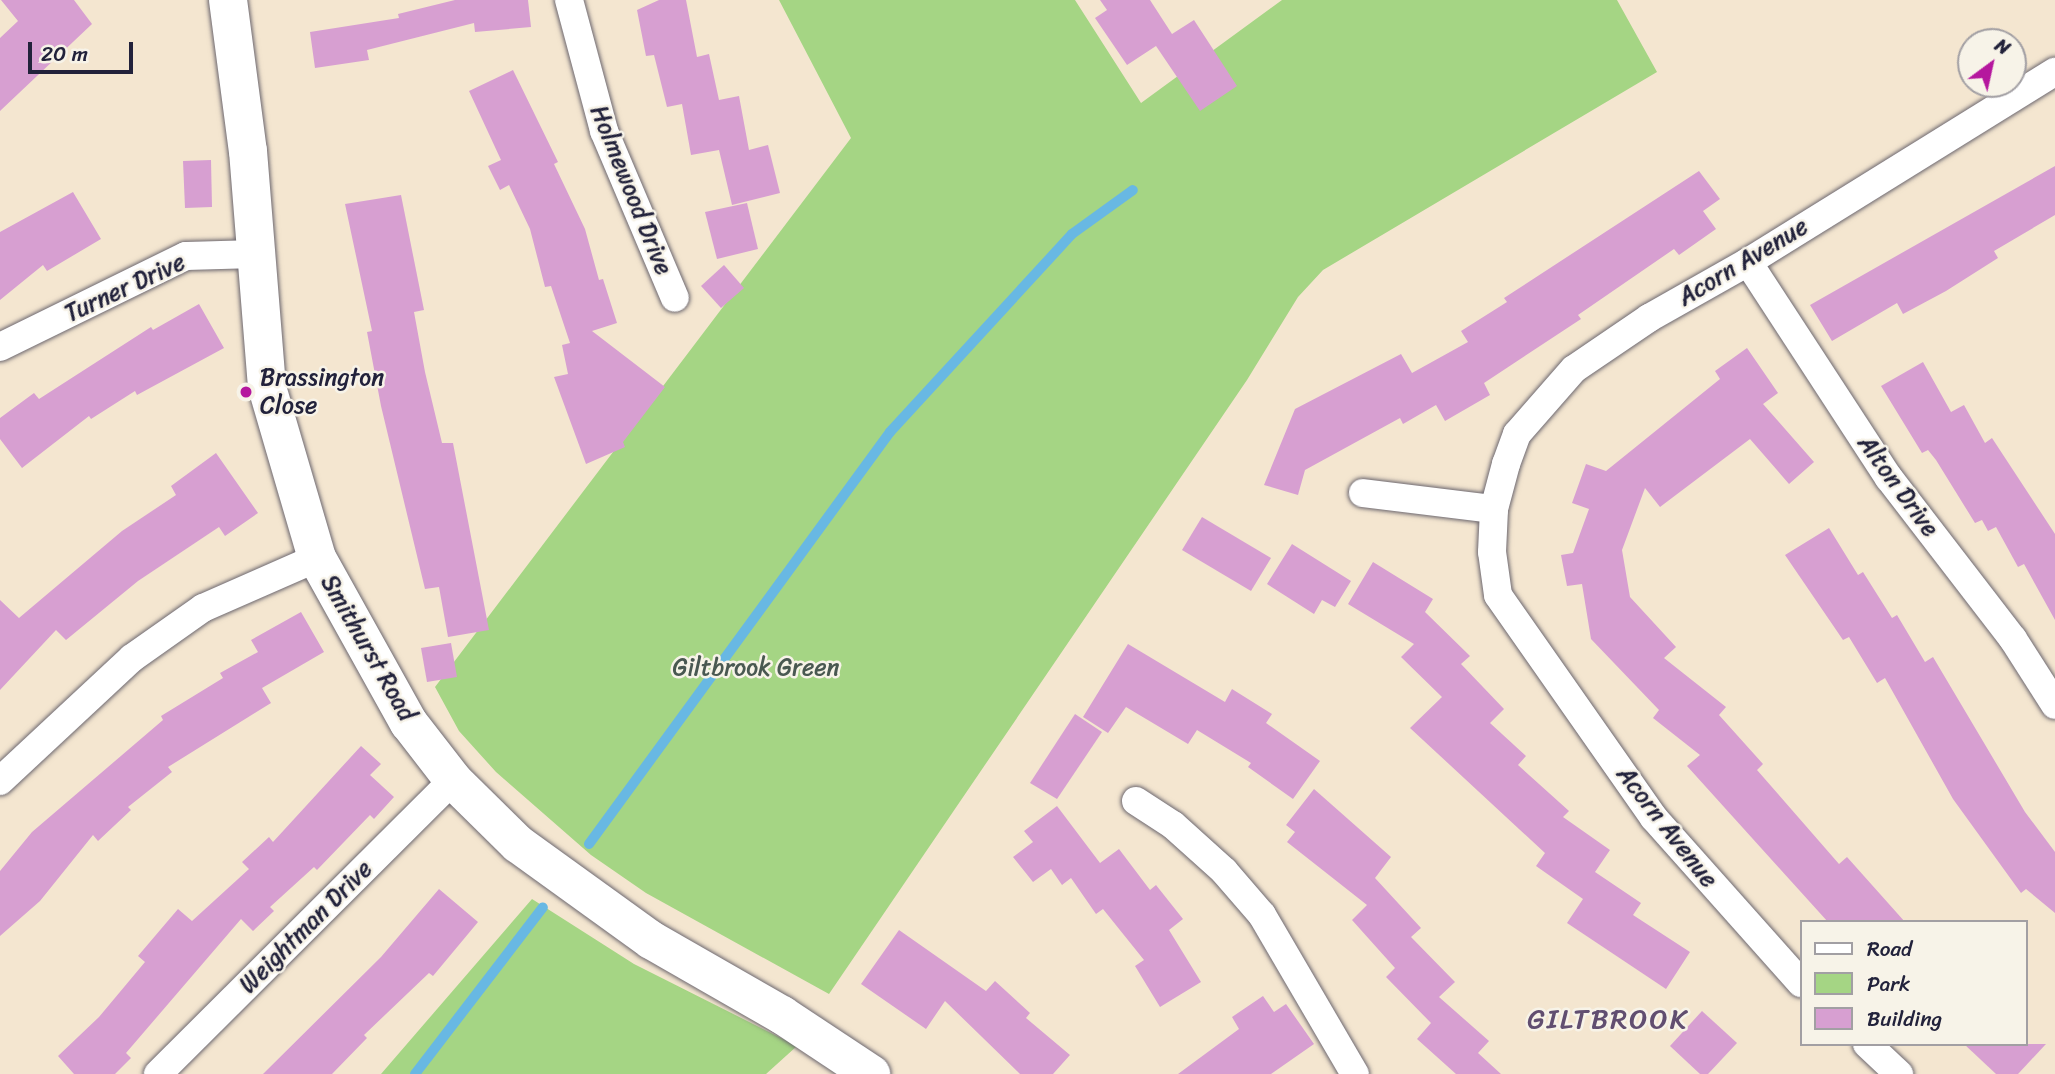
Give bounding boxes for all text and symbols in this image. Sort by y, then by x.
scale bar [32,28,136,72]
north arrow [1957,28,2027,98]
text: N [1988,29,2017,64]
text: 20 m [41,35,88,73]
street label: Holmewood Drive [584,101,678,279]
street label: Acorn Avenue [1673,212,1813,312]
street label: Turner Drive [60,248,190,328]
place label: Brassington Close [260,364,384,420]
marker: Brassington Close [238,384,254,400]
street label: Alton Drive [1851,429,1945,543]
street label: Smithurst Road [314,570,422,726]
park label: Giltbrook Green [672,654,840,682]
street label: Acorn Avenue [1611,761,1723,893]
street label: Weightman Drive [234,855,378,999]
legend [1800,920,2027,1046]
text: Road [1867,930,1912,968]
text: Park [1867,965,1910,1003]
text: Building [1867,1000,1942,1038]
district label: GILTBROOK [1529,1002,1687,1036]

